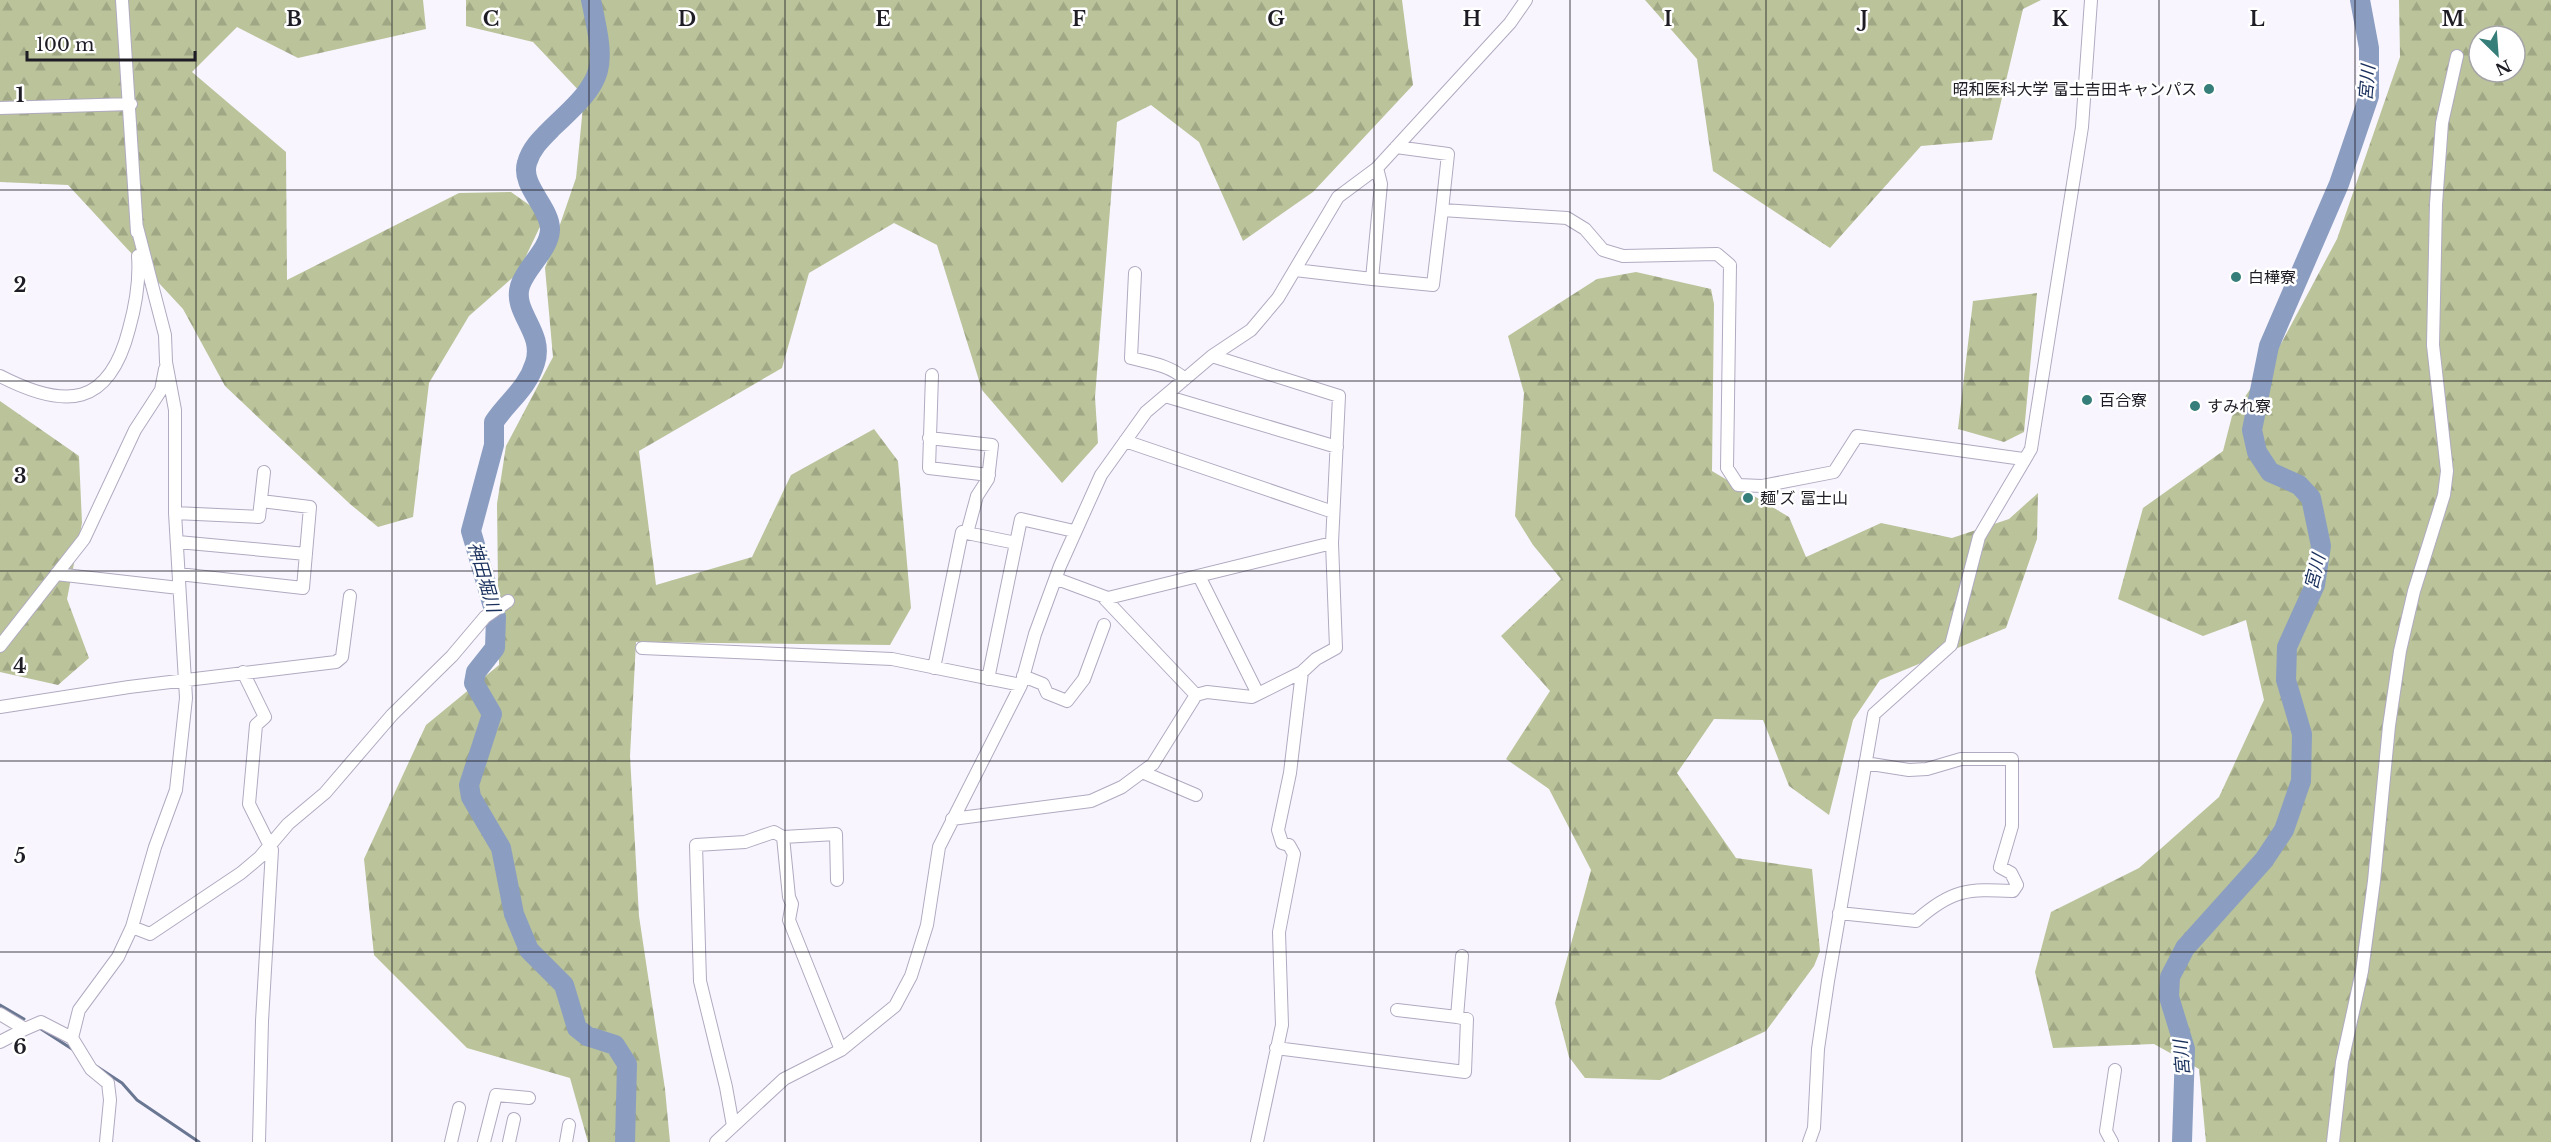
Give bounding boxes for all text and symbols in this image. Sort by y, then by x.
text: B [286,7,302,31]
text: C [483,7,499,31]
text: D [678,7,696,31]
text: E [875,7,891,31]
text: F [1072,7,1086,31]
text: G [1267,7,1285,31]
text: H [1463,7,1482,31]
text: I [1664,7,1672,31]
text: J [1856,7,1868,31]
text: K [2052,7,2069,31]
text: L [2249,7,2265,31]
text: M [2442,7,2465,31]
scale bar [27,24,195,62]
north arrow [2467,24,2527,84]
text: 100 m [36,34,94,56]
text: N [2492,55,2514,80]
water label: 宮川 [2354,62,2380,102]
place label: 昭和医科大学 富士吉田キャンパス [1952,79,2197,99]
marker: 昭和医科大学 富士吉田キャンパス [2202,82,2216,96]
text: 1 [16,83,25,107]
place label: 白樺寮 [2248,267,2296,287]
marker: 白樺寮 [2229,270,2243,284]
text: 2 [13,273,27,297]
place label: 百合寮 [2099,390,2147,410]
marker: 百合寮 [2080,393,2094,407]
place label: すみれ寮 [2207,396,2271,416]
marker: すみれ寮 [2188,399,2202,413]
text: 3 [14,464,26,488]
place label: 麺'ズ 冨士山 [1760,488,1848,508]
marker: 麺'ズ 冨士山 [1741,491,1755,505]
water label: 神田堀川 [464,539,505,617]
water label: 宮川 [2300,550,2331,592]
text: 4 [13,654,27,678]
text: 5 [14,844,26,868]
text: 6 [13,1035,27,1059]
water label: 宮川 [2169,1037,2195,1077]

